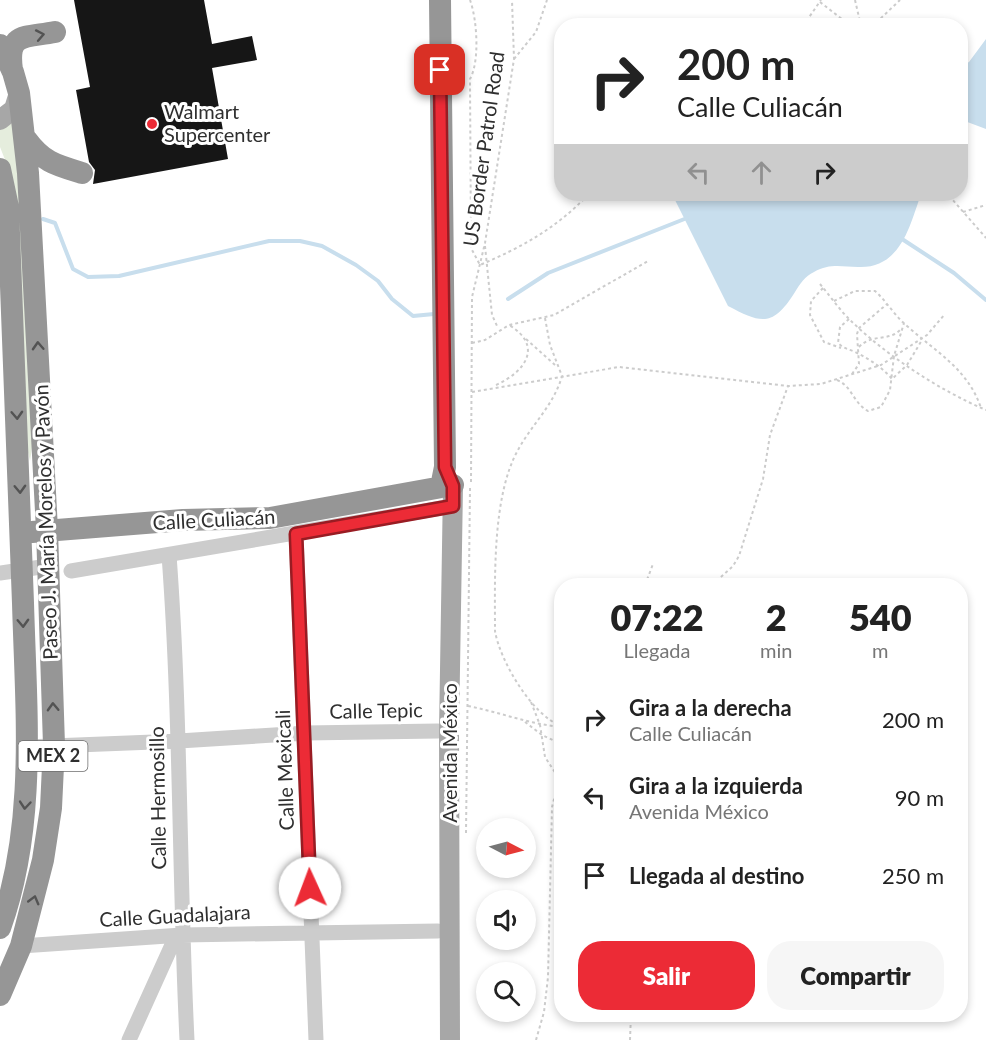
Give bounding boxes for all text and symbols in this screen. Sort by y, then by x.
one-way arrow [34,29,44,42]
text: 200 m [677,39,795,89]
icon: right [578,42,656,120]
pin [414,44,465,95]
street label: US Border Patrol Road [457,50,509,248]
icon: arrive [423,53,456,86]
text: Calle Culiacán [677,90,843,123]
place label: Walmart Supercenter [164,99,271,146]
marker: Walmart Supercenter [145,117,159,131]
icon: left [682,156,715,189]
icon: ahead [745,156,778,189]
icon: right [808,156,841,189]
one-way arrow [32,341,45,350]
street label: Paseo J. María Morelos y Pavón [28,384,62,660]
one-way arrow [11,411,24,420]
one-way arrow [13,484,26,493]
street label: Calle Culiacán [152,504,276,534]
text: 07:22 [610,595,704,639]
text: 2 [766,595,787,639]
text: 540 [849,595,912,639]
one-way arrow [17,618,30,627]
text: Llegada [623,638,691,662]
text: min [760,638,792,662]
text: m [872,638,888,662]
street label: Avenida México [437,683,461,823]
text: Gira a la derecha [629,694,792,721]
street label: Calle Tepic [329,697,423,723]
one-way arrow [46,702,59,711]
icon: right [578,703,611,736]
text: 200 m [882,706,944,733]
street label: Calle Mexicali [270,709,298,831]
text: Calle Culiacán [629,721,752,745]
street label: Calle Hermosillo [144,726,170,870]
road number: MEX 2 [19,741,88,771]
text: Gira a la izquierda [629,772,803,799]
icon: left [578,781,611,814]
text: 90 m [895,784,944,811]
text: Avenida México [629,799,769,823]
one-way arrow [18,801,31,810]
north arrow [476,818,536,878]
map controls [476,818,536,1022]
position arrow [278,856,342,920]
icon: arrive [578,859,611,892]
text: Llegada al destino [629,862,805,889]
text: 250 m [882,862,944,889]
button: sound [476,890,536,950]
one-way arrow [27,895,39,906]
street label: Calle Guadalajara [99,899,251,931]
button: Salir [578,941,755,1010]
button: Compartir [767,941,944,1010]
button: search [476,962,536,1022]

